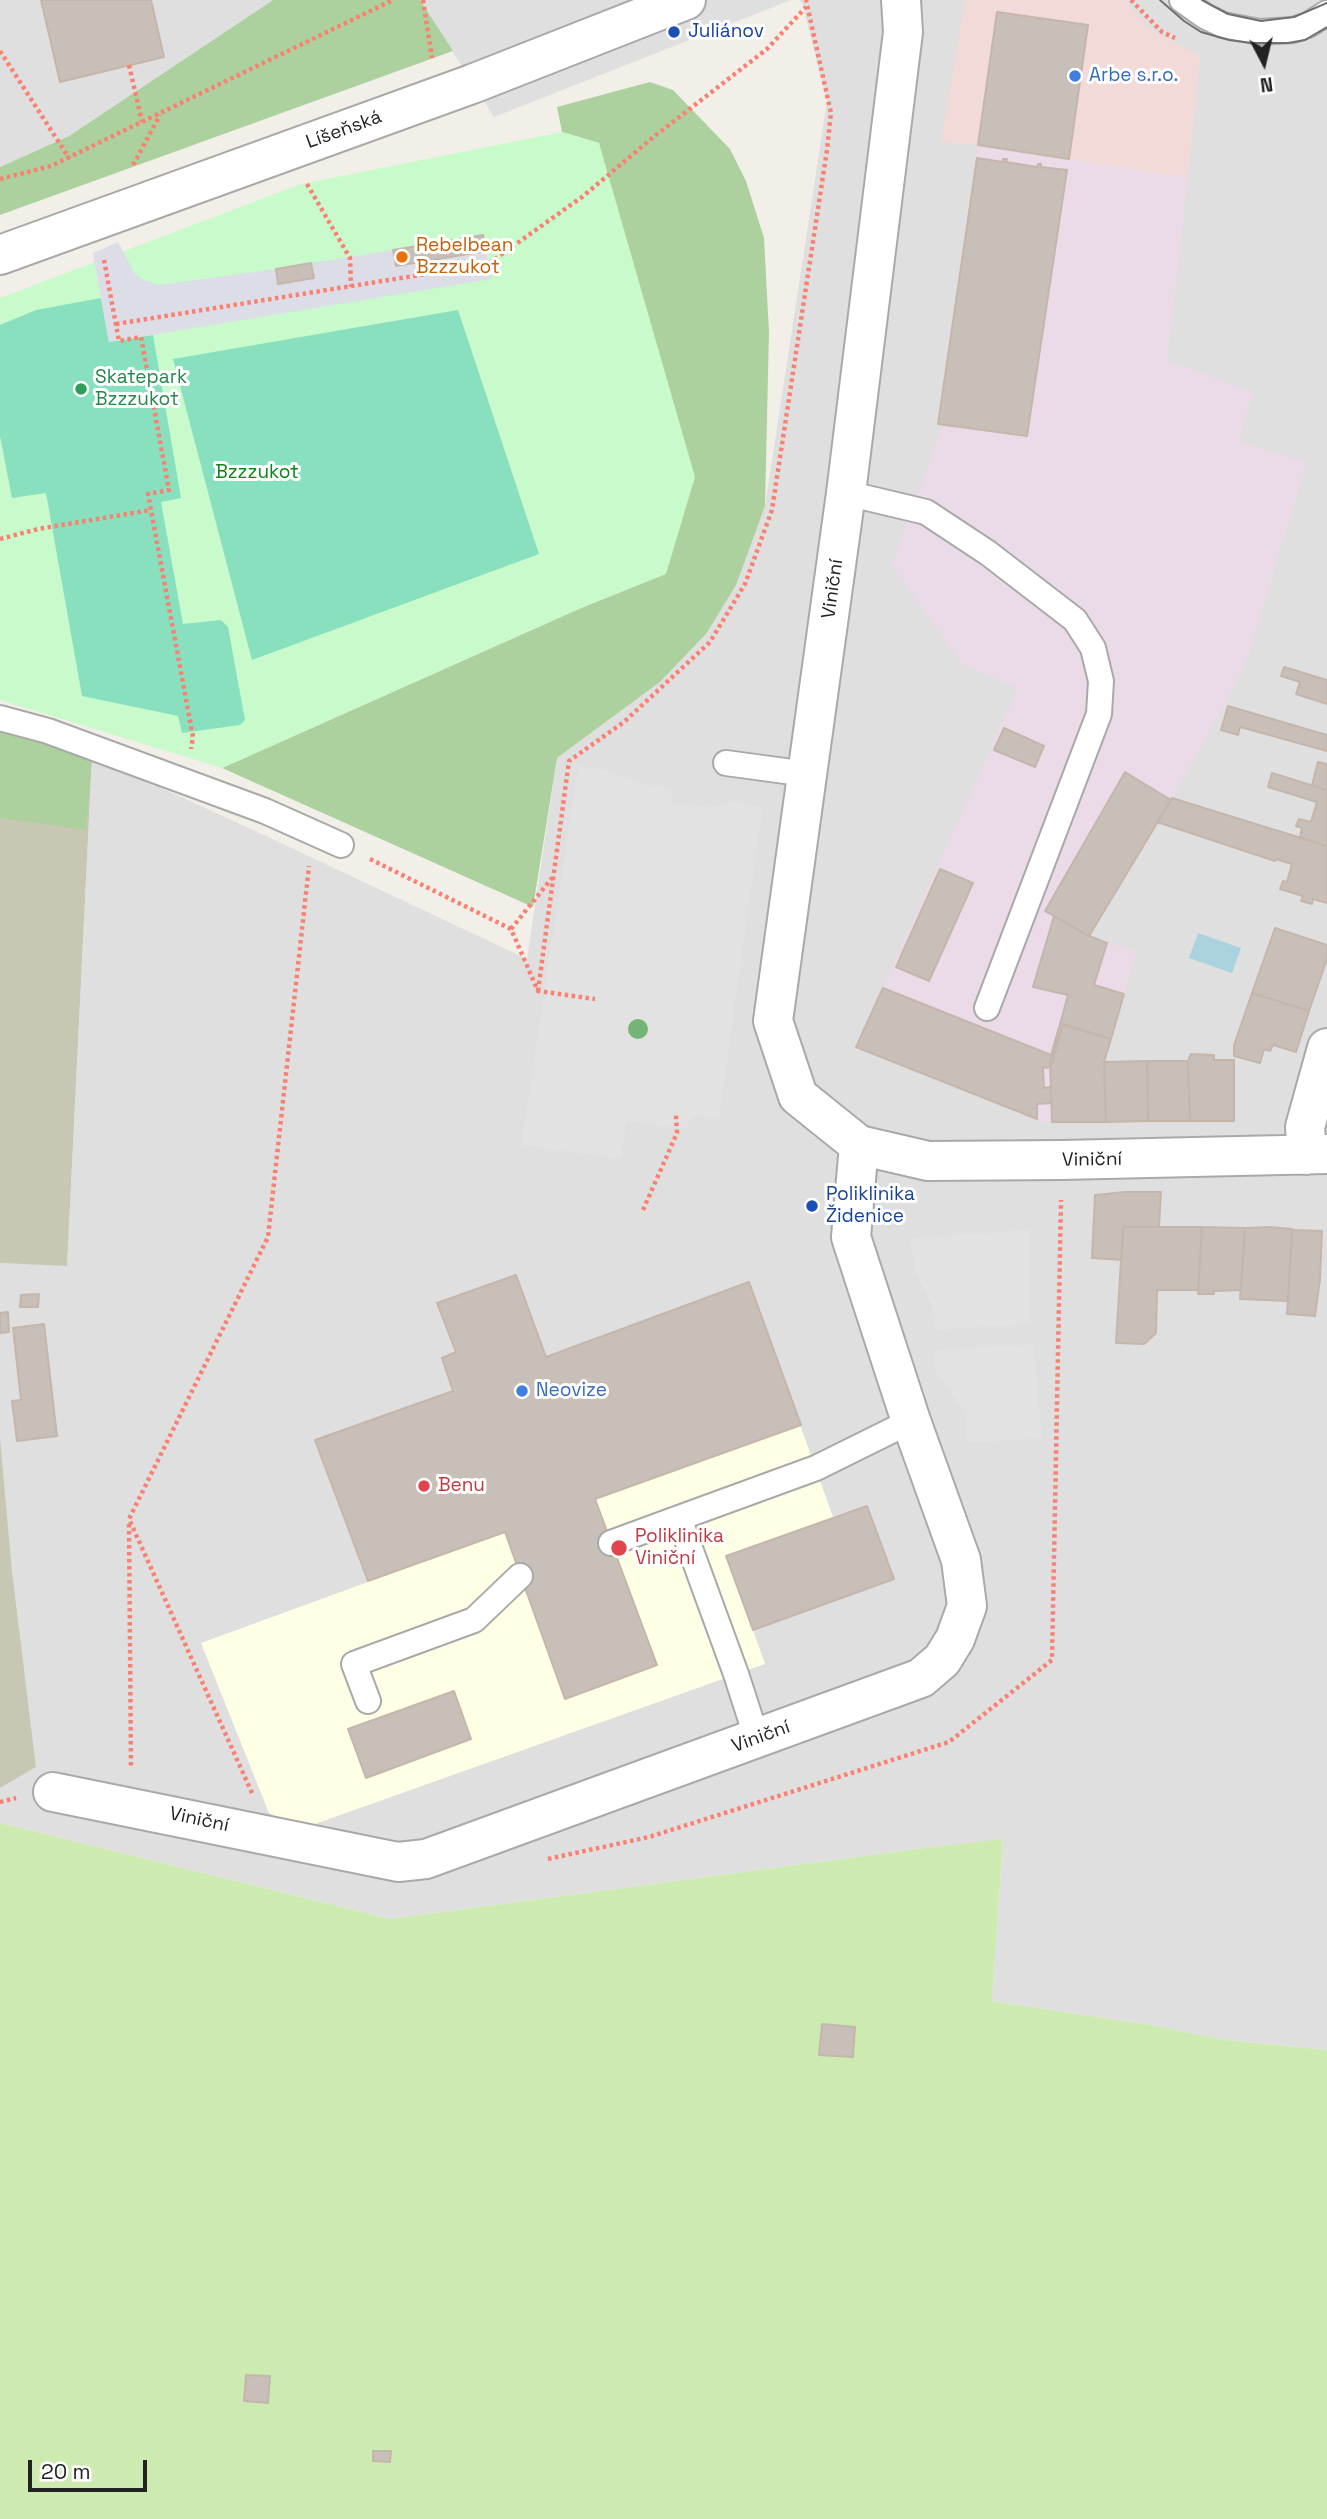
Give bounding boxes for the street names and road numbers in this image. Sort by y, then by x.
street label: Líšeňská [303,106,385,154]
street label: Viniční [818,558,848,620]
street label: Viniční [1062,1148,1122,1172]
street label: Viniční [729,1716,793,1758]
street label: Viniční [167,1803,231,1837]

